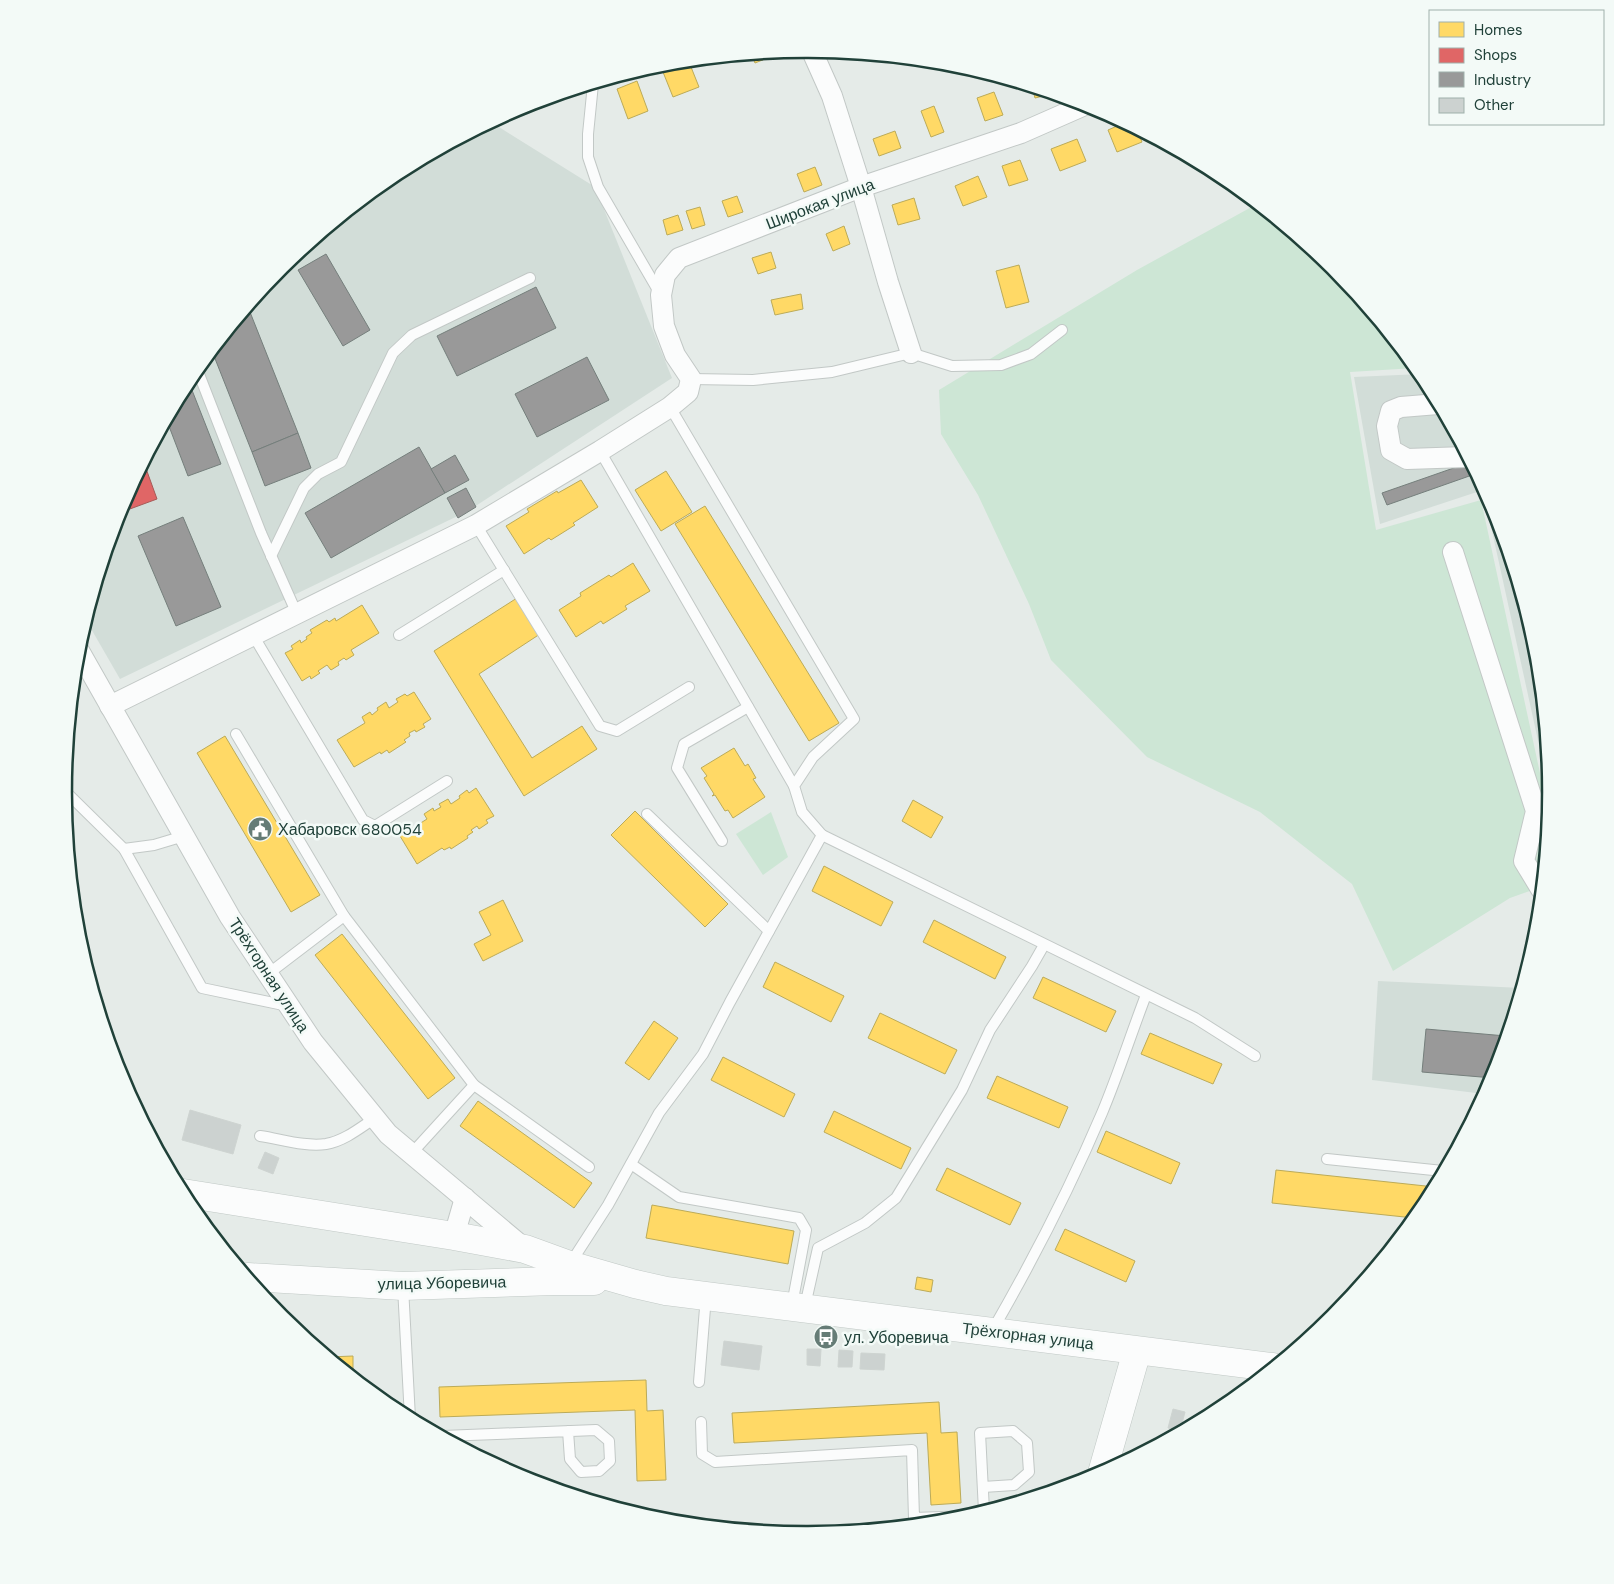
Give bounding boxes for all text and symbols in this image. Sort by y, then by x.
legend [1429,10,1604,125]
text: Homes [1474,20,1523,40]
text: Shops [1474,45,1517,65]
text: Industry [1474,70,1532,90]
text: Other [1474,95,1515,115]
street label: Широкая улица [763,174,877,234]
public building icon: Хабаровск 680054 [247,816,273,842]
place label: Хабаровск 680054 [278,819,422,840]
street label: Трёхгорная улица [224,914,314,1036]
street label: улица Уборевича [378,1271,507,1295]
street label: Трёхгорная улица [961,1317,1095,1355]
bus stop icon: ул. Уборевича [813,1324,839,1350]
place label: ул. Уборевича [844,1327,949,1348]

